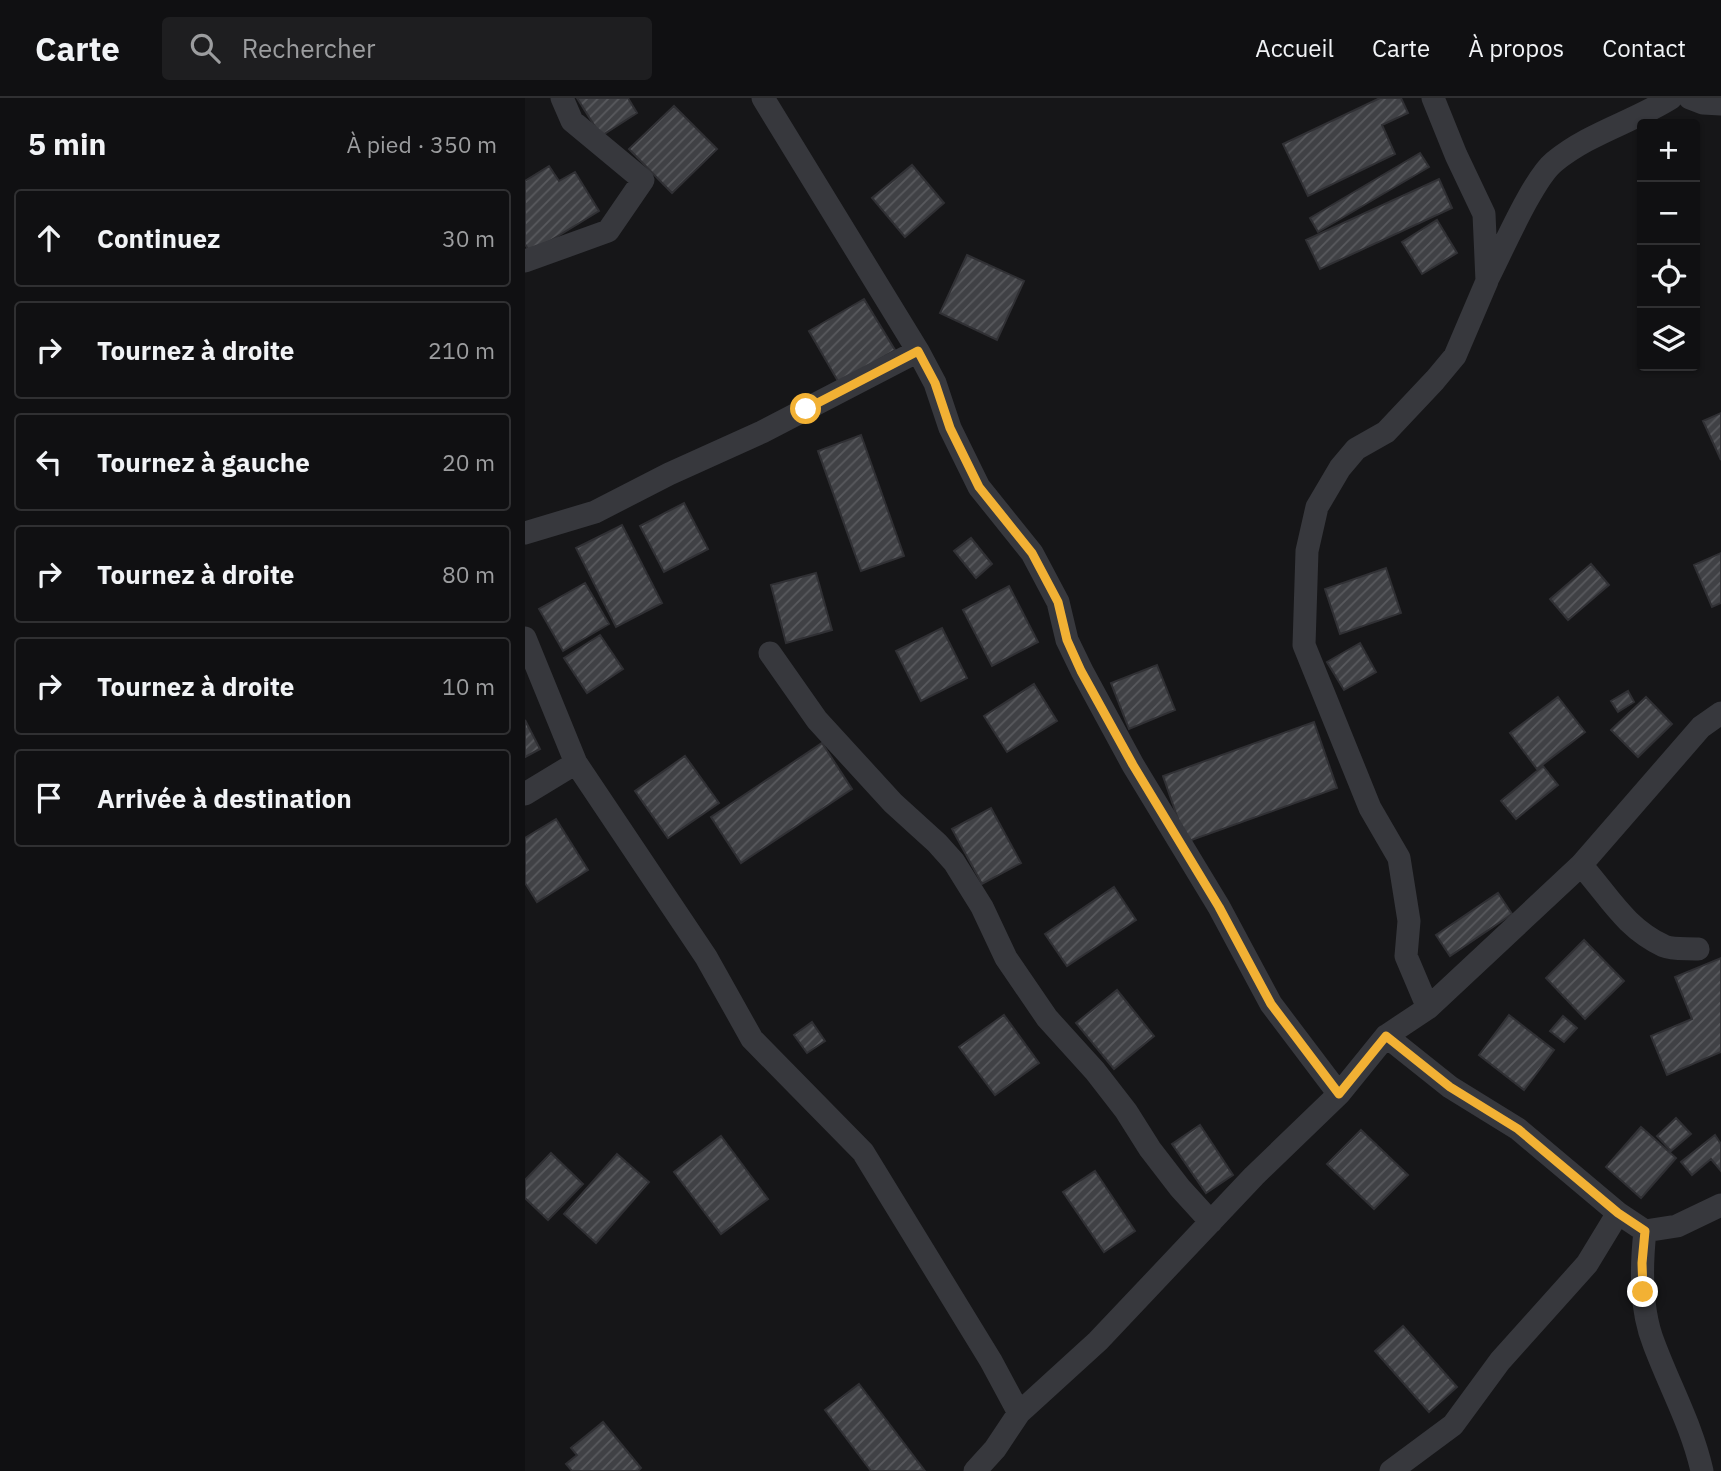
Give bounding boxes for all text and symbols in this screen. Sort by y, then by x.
search box [162,17,652,80]
text: Carte [35,27,120,70]
icon: search [186,29,224,67]
text: Rechercher [242,31,376,65]
text: Accueil [1255,32,1334,64]
text: Carte [1372,32,1430,64]
text: À propos [1468,32,1564,64]
text: Contact [1602,32,1686,64]
map controls [1637,119,1700,371]
button: + [1637,119,1700,182]
text: 5 min [28,124,106,163]
text: À pied · 350 m [347,129,497,159]
button: − [1637,182,1700,245]
icon: ahead [30,219,68,257]
text: Continuez [97,221,220,255]
text: 30 m [442,223,495,253]
button: locate [1637,245,1700,308]
button: layers [1637,308,1700,371]
icon: right [30,331,68,369]
text: Tournez à droite [97,333,294,367]
text: 210 m [428,335,495,365]
route start [790,393,821,424]
icon: left [30,443,68,481]
text: Tournez à gauche [97,445,310,479]
text: 20 m [442,447,495,477]
icon: right [30,555,68,593]
text: Tournez à droite [97,557,294,591]
text: 80 m [442,559,495,589]
icon: right [30,667,68,705]
text: Tournez à droite [97,669,294,703]
text: 10 m [442,671,495,701]
icon: arrive [30,779,68,817]
text: Arrivée à destination [97,781,352,815]
route end [1627,1276,1658,1307]

